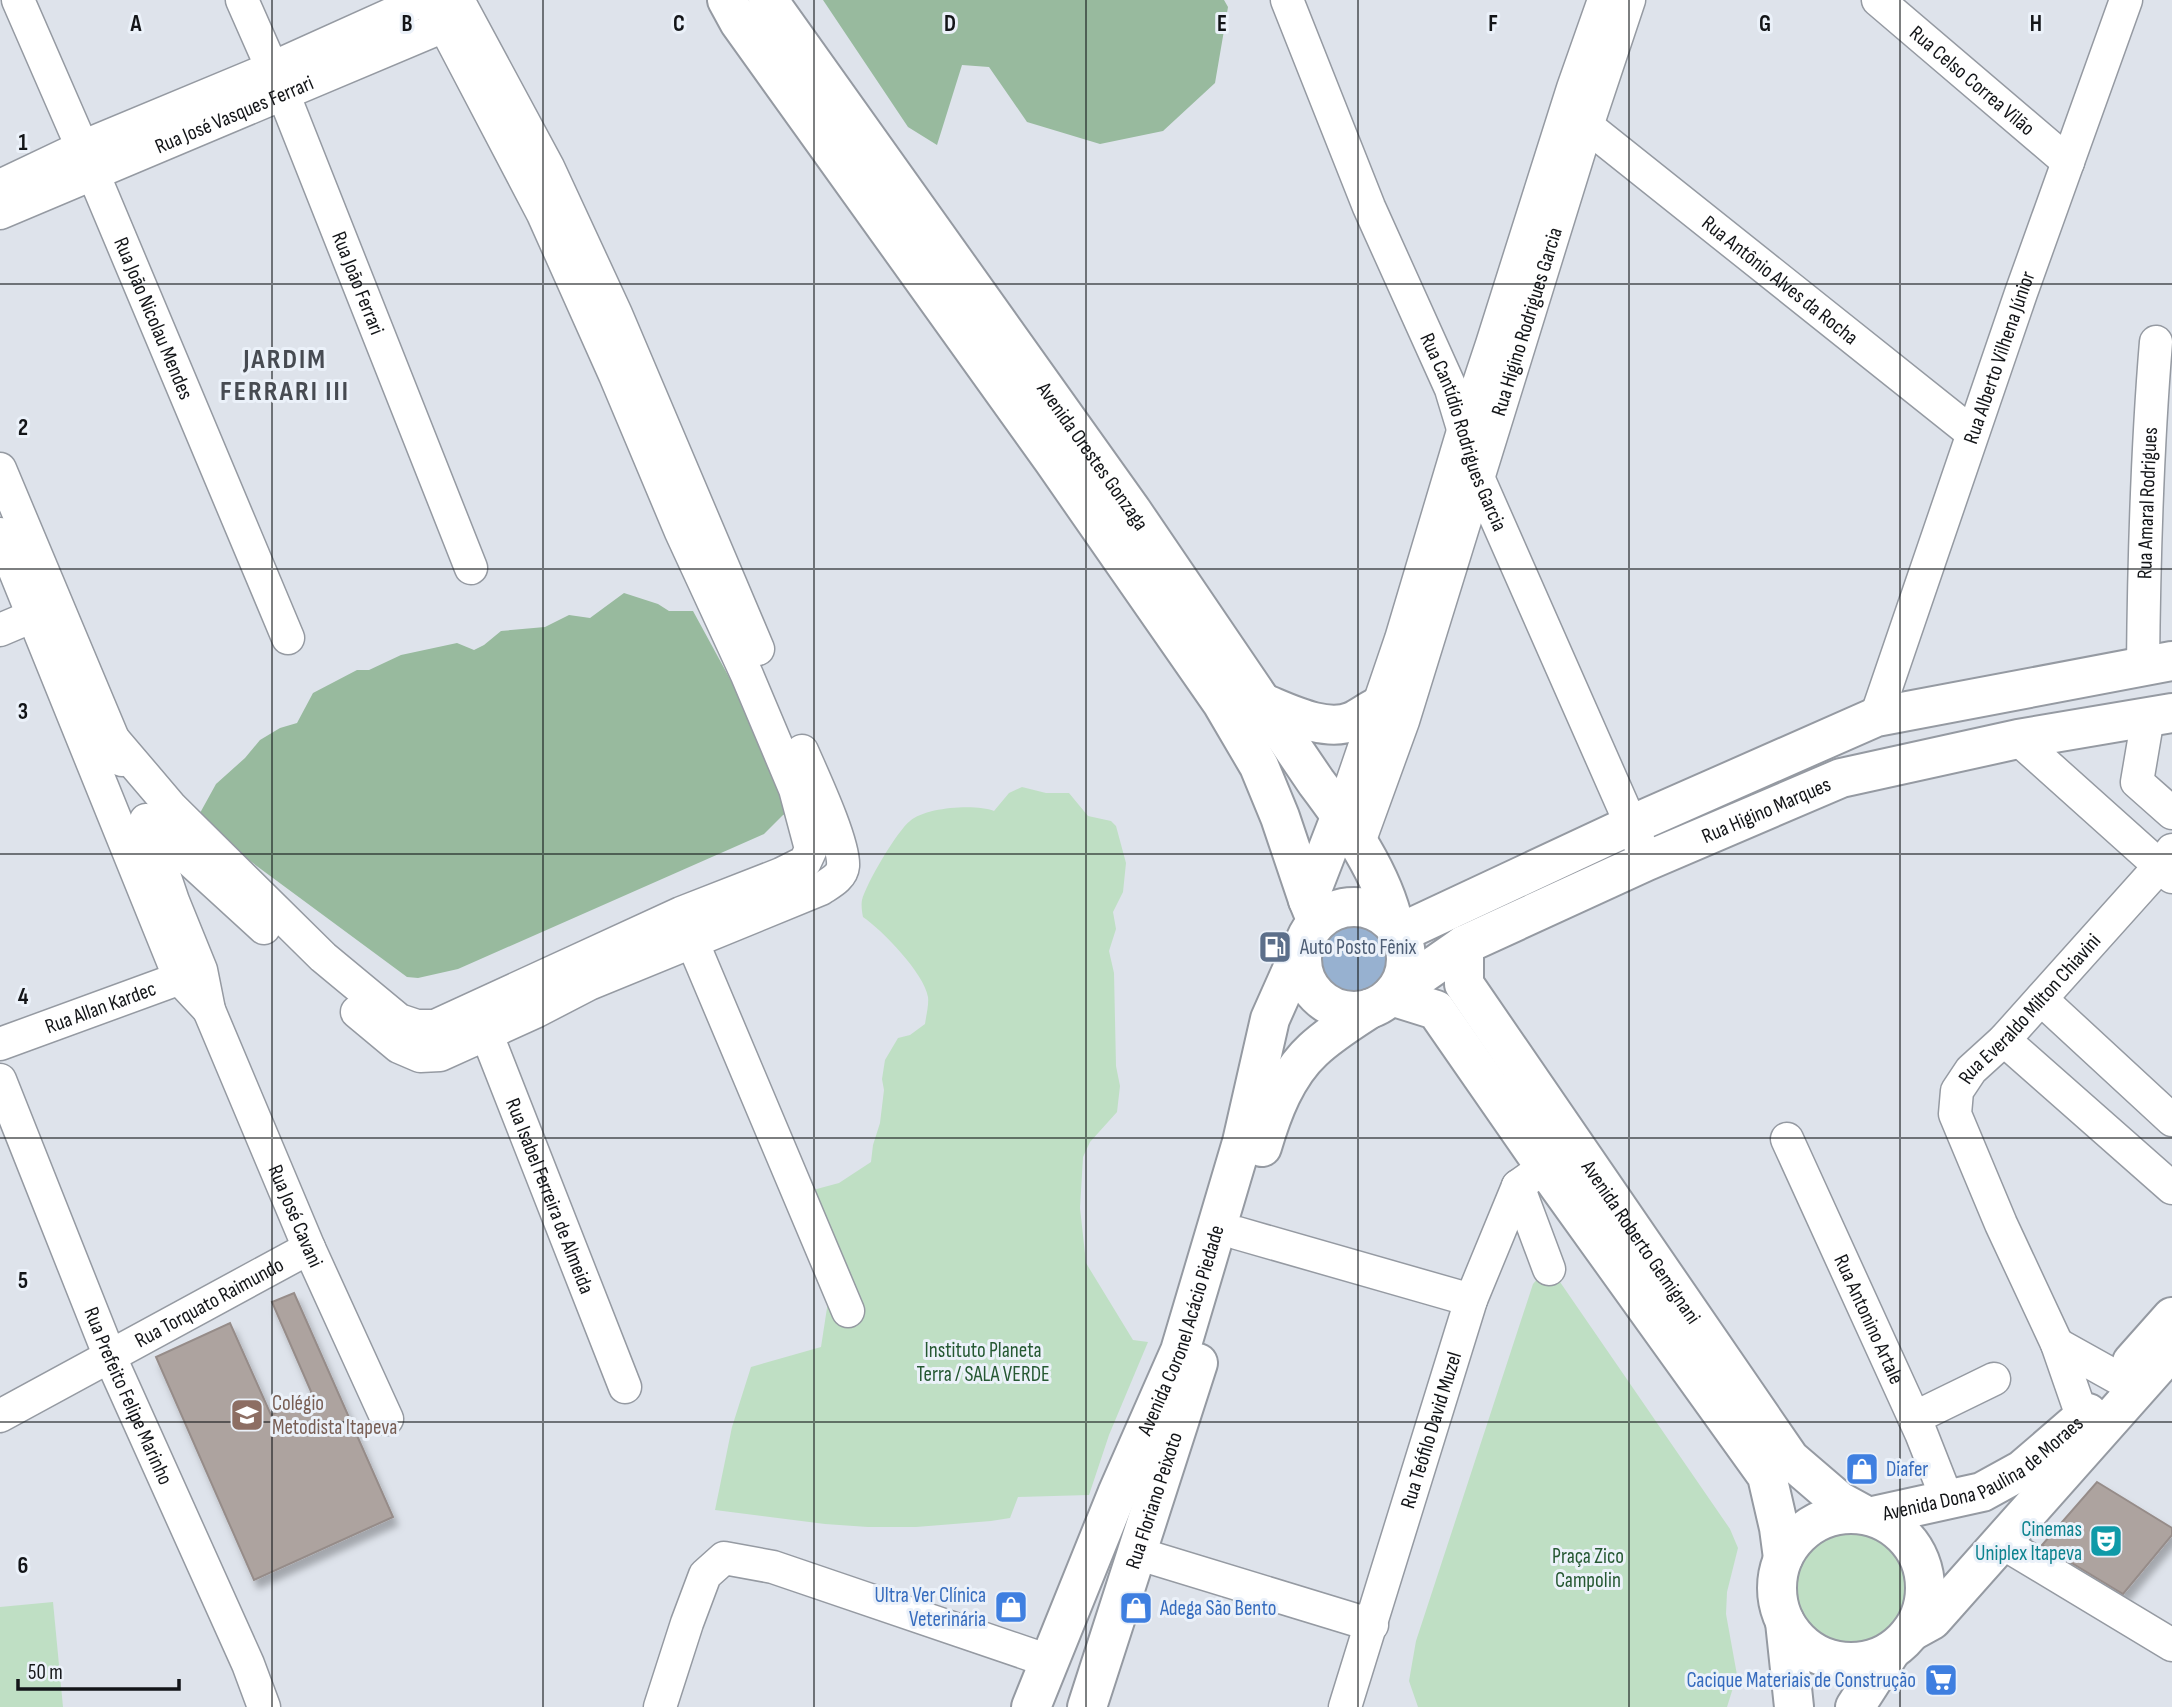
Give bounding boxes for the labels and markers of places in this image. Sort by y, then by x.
fuel station icon: Auto Posto Fênix [1256,928,1294,966]
place label: Auto Posto Fênix [1299,935,1416,960]
place label: Colégio Metodista Itapeva [272,1391,397,1440]
school or university icon: Colégio Metodista Itapeva [228,1396,266,1434]
shop icon: Diafer [1843,1450,1881,1488]
place label: Diafer [1886,1457,1928,1482]
place label: Cinemas Uniplex Itapeva [1975,1517,2082,1566]
theatre icon: Cinemas Uniplex Itapeva [2087,1522,2125,1560]
place label: Ultra Ver Clínica Veterinária [874,1583,986,1632]
shop icon: Ultra Ver Clínica Veterinária [992,1588,1030,1626]
shop icon: Adega São Bento [1117,1589,1155,1627]
place label: Adega São Bento [1159,1596,1276,1621]
supermarket icon: Cacique Materiais de Construção [1922,1661,1960,1699]
place label: Cacique Materiais de Construção [1687,1668,1916,1693]

